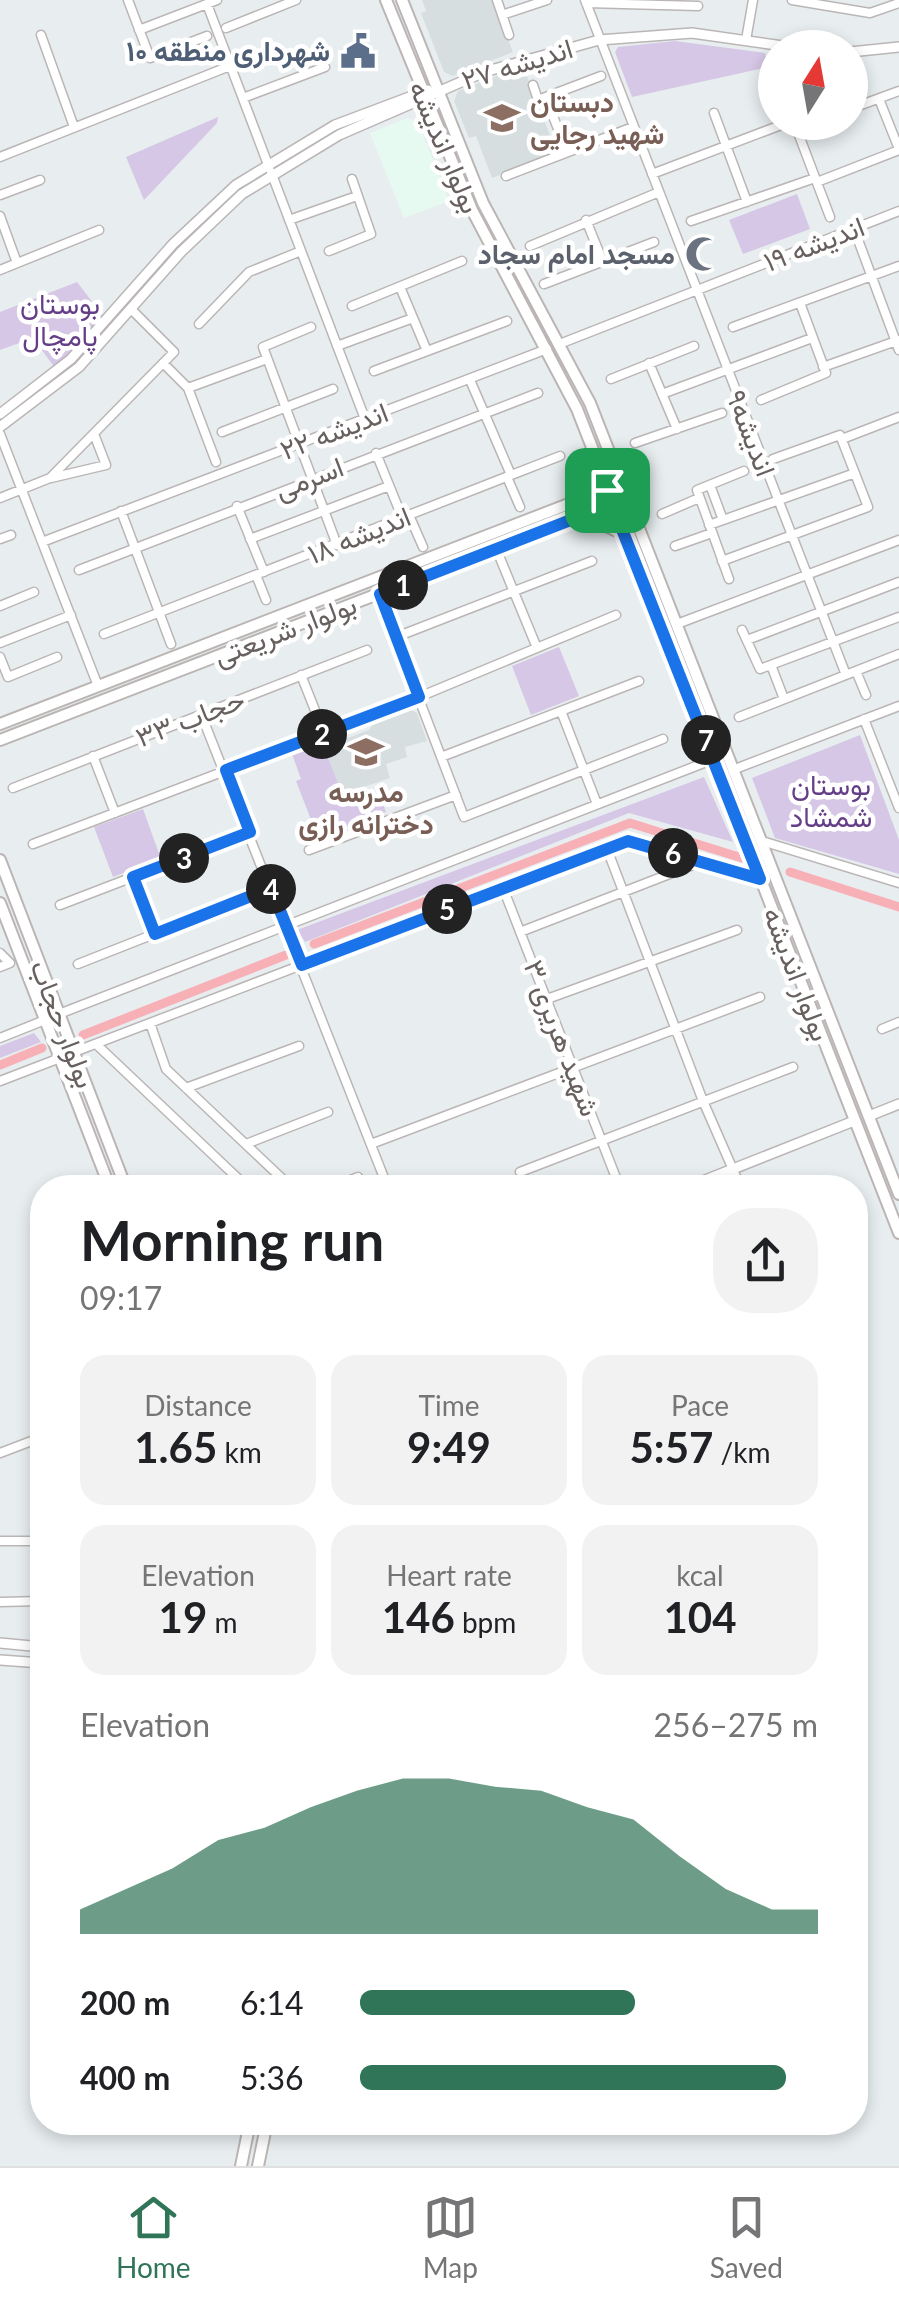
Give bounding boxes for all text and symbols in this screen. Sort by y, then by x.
street label: اندیشه ۲۷ [457,30,576,96]
north arrow [758,30,868,140]
map controls [758,30,868,140]
public building icon: شهرداری منطقه ۱۰ [339,32,377,70]
place label: شهرداری منطقه ۱۰ [126,33,330,69]
street label: بولوار اندیشه [401,75,489,219]
place label: دبستان شهید رجایی [530,84,664,152]
school or university icon: دبستان شهید رجایی [483,99,521,137]
street label: اندیشه ۱۹ [759,208,869,278]
mosque icon: مسجد امام سجاد [684,235,722,273]
place label: مسجد امام سجاد [478,236,675,273]
park label: بوستان پامچال [20,286,100,355]
street label: اندیشه۹ [720,385,784,481]
street label: اندیشه ۲۲ [275,394,392,466]
street label: اسرمی [269,448,349,508]
pin [565,448,650,533]
icon: arrive [580,463,635,518]
street label: اندیشه ۱۸ [302,498,415,570]
pin: 1 [378,560,428,610]
text: 1 [395,568,411,602]
street label: بولوار شریعتی [208,586,362,674]
street label: حجاب ۳۳ [130,681,249,754]
pin: 2 [297,709,347,759]
pin: 7 [681,715,731,765]
text: 2 [314,717,330,751]
text: 7 [698,723,714,757]
school or university icon: مدرسه دخترانه رازی [347,733,385,771]
park label: بوستان شمشاد [790,767,872,833]
place label: مدرسه دخترانه رازی [298,774,434,842]
pin: 6 [648,828,698,878]
pin: 3 [159,833,209,883]
text: 6 [665,836,681,870]
text: 3 [176,841,192,875]
pin: 4 [246,864,296,914]
text: 4 [263,872,279,906]
pin: 5 [422,884,472,934]
text: 5 [439,892,455,926]
street label: بولوار اندیشه [755,902,839,1046]
street label: بولوار حجاب [22,955,104,1093]
street label: شهید هریری ۳ [516,955,608,1121]
text: Morning run [80,1207,384,1273]
button: share [713,1208,818,1313]
text: 09:17 [80,1278,162,1317]
text: Distance [144,1388,252,1422]
text: Time [419,1388,479,1422]
text: Pace [671,1388,729,1422]
text: 1.65 [134,1422,217,1472]
text: 9:49 [407,1422,491,1472]
text: 5:57 [630,1422,713,1472]
text: km [217,1435,262,1469]
text: /km [713,1435,770,1469]
text: Elevation [141,1558,255,1592]
text: Heart rate [386,1558,512,1592]
text: kcal [676,1558,724,1592]
text: 19 [159,1592,207,1642]
text: 146 [382,1592,455,1642]
text: 104 [663,1592,737,1642]
text: m [207,1605,237,1639]
text: bpm [455,1605,516,1639]
text: Elevation [80,1705,210,1744]
text: 256–275 m [654,1705,818,1744]
text: 200 m [80,1983,170,2022]
text: 6:14 [240,1983,304,2022]
text: 400 m [80,2058,170,2097]
text: 5:36 [240,2058,304,2097]
tab: Home [116,2190,191,2284]
tab: Map [423,2190,478,2284]
tab: Saved [710,2190,783,2284]

